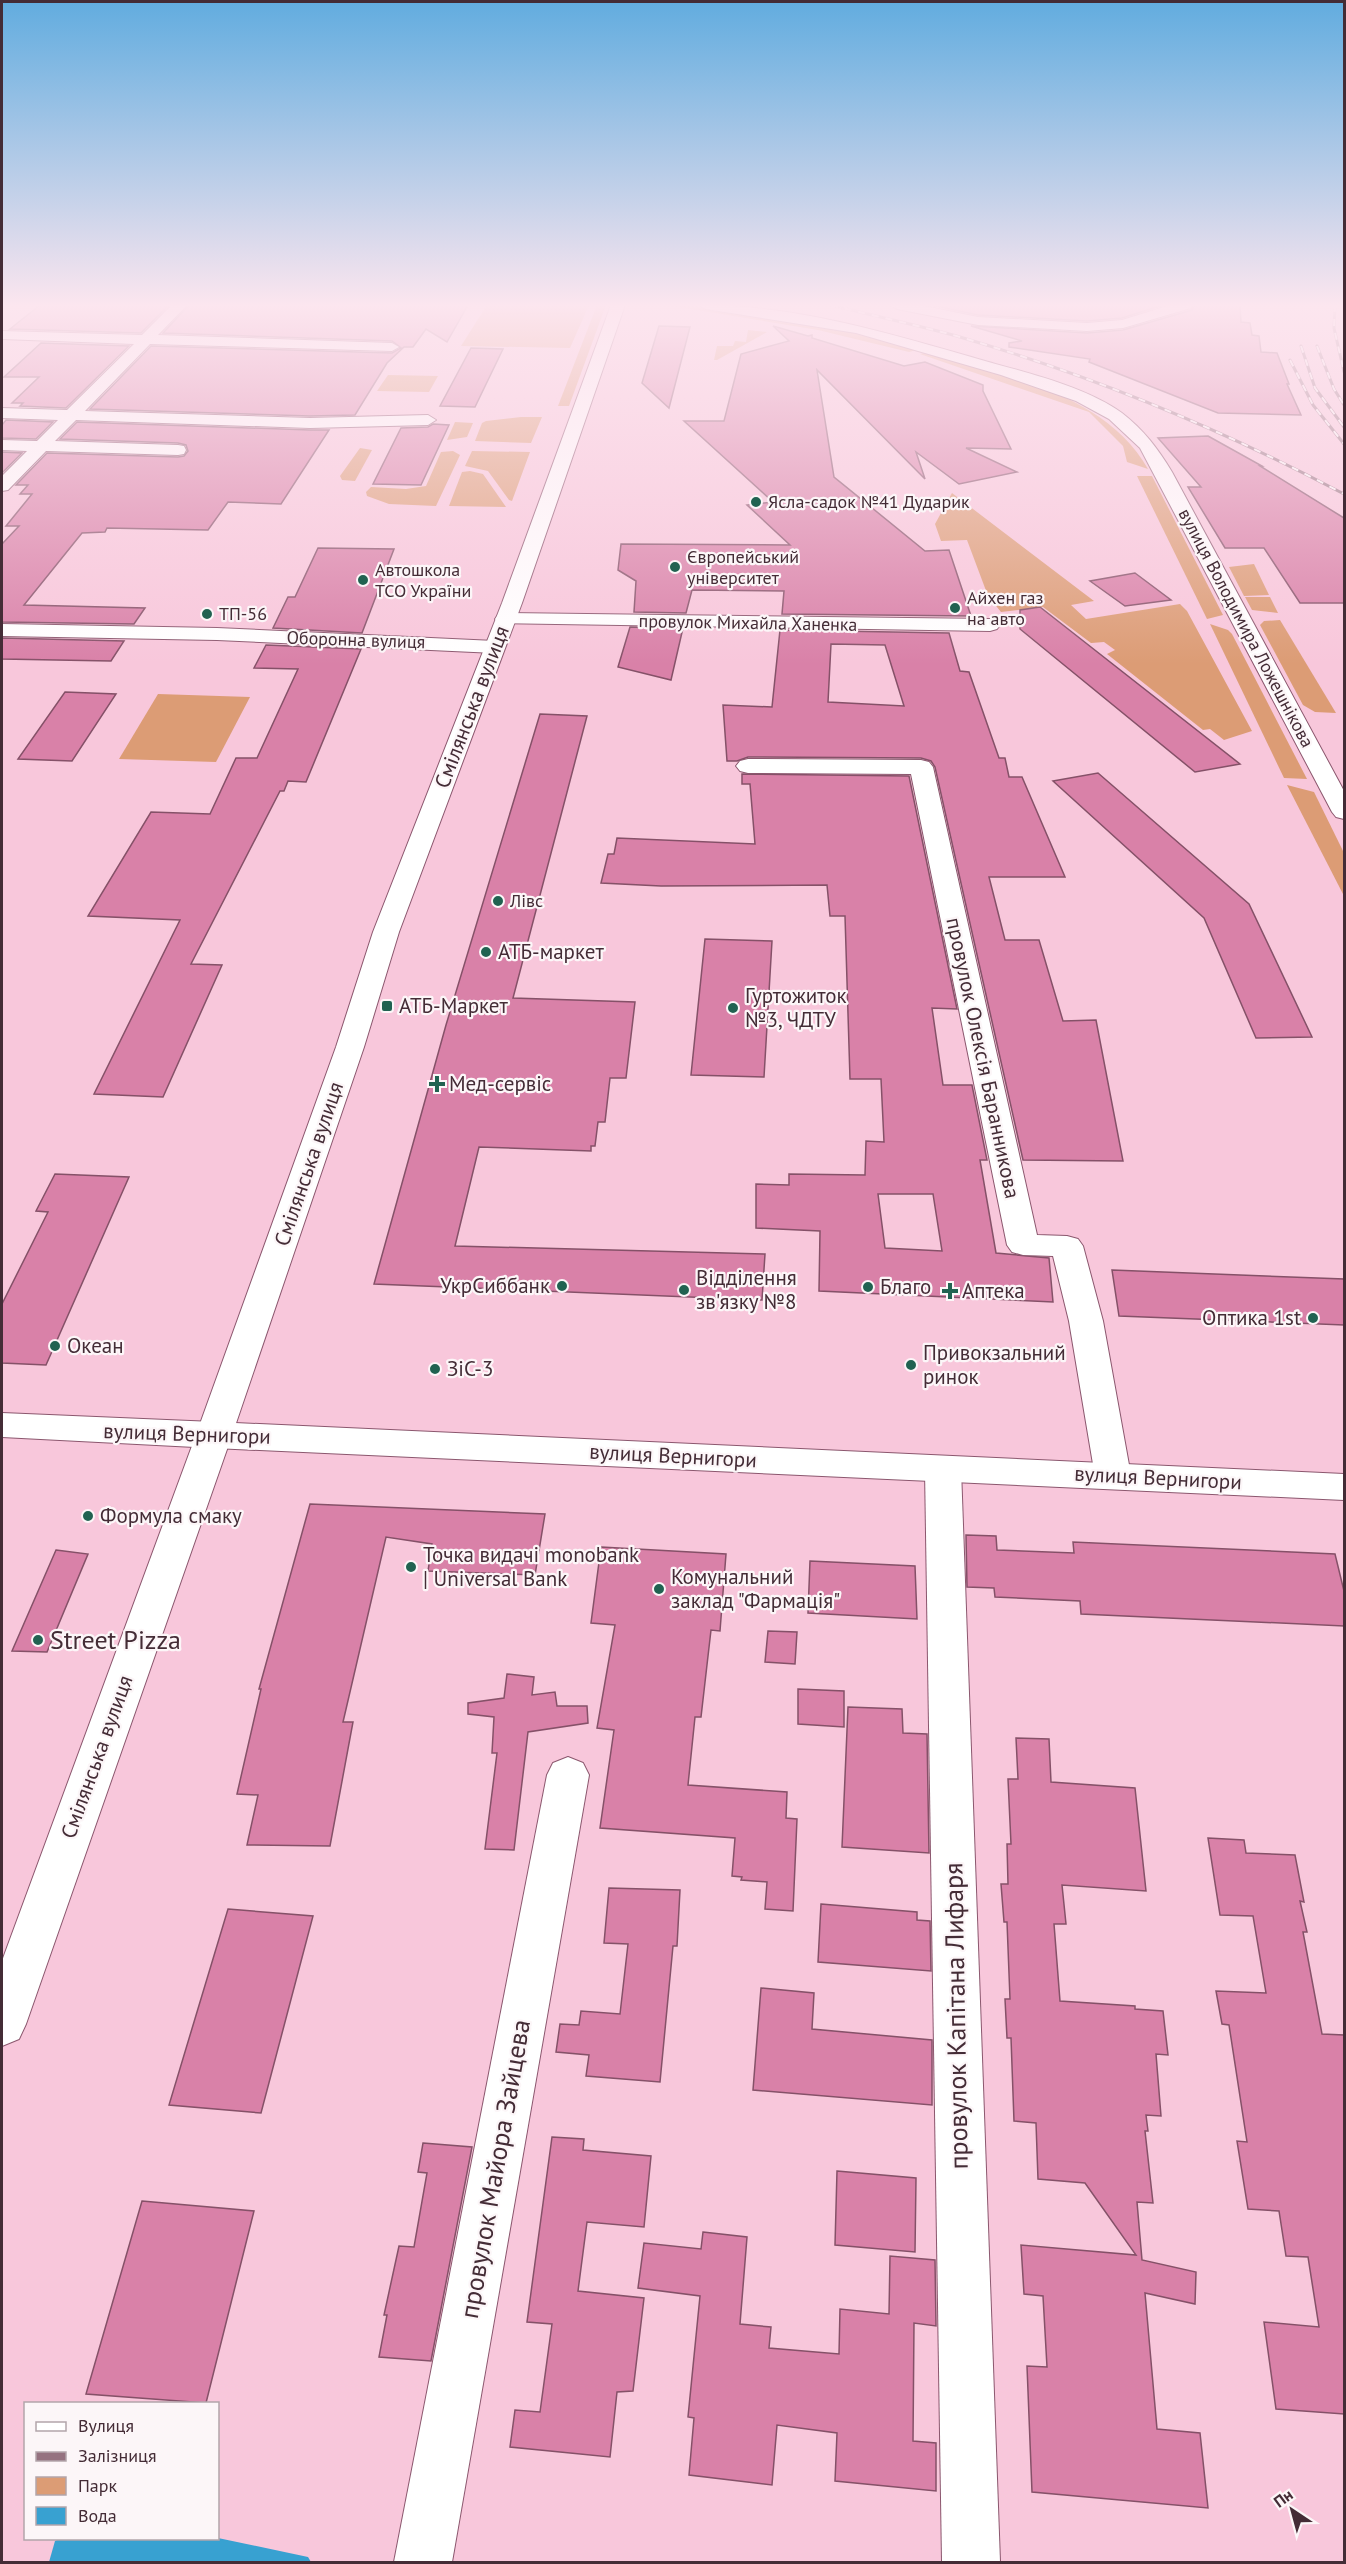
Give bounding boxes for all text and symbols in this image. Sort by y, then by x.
place label: Ясла-садок №41 Дударик [768,490,970,513]
marker: Ясла-садок №41 Дударик [749,495,763,509]
street label: вулиця Володимира Ложешнікова [1173,504,1319,751]
place label: Європейський університет [687,545,799,589]
place label: Автошкола ТСО України [375,558,471,602]
marker: Європейський університет [668,560,682,574]
marker: Автошкола ТСО України [356,573,370,587]
place label: Айхен газ на авто [967,586,1043,630]
marker: Айхен газ на авто [948,601,962,615]
place label: ТП-56 [219,602,267,625]
marker: ТП-56 [200,607,214,621]
street label: провулок Михайла Ханенка [638,609,858,636]
street label: Смілянська вулиця [428,622,515,792]
street label: Оборонна вулиця [286,626,426,653]
place label: Лівс [509,889,543,912]
marker: Лівс [491,894,505,908]
street label: провулок Олексія Баранникова [940,915,1026,1201]
place label: АТБ-маркет [498,938,604,965]
marker: АТБ-маркет [479,945,493,959]
place label: Гуртожиток №3, ЧДТУ [745,982,847,1033]
place label: АТБ-Маркет [399,992,509,1019]
marker: АТБ-Маркет [380,999,394,1013]
marker: Гуртожиток №3, ЧДТУ [726,1001,740,1015]
place label: Мед-сервіс [449,1070,551,1097]
marker: Мед-сервіс [430,1077,444,1091]
street label: Смілянська вулиця [268,1078,349,1249]
place label: Відділення зв'язку №8 [696,1264,797,1315]
place label: УкрСиббанк [440,1272,550,1299]
place label: Благо [880,1273,931,1300]
place label: Аптека [962,1277,1025,1304]
marker: УкрСиббанк [555,1279,569,1293]
marker: Благо [861,1280,875,1294]
marker: Відділення зв'язку №8 [677,1283,691,1297]
marker: Аптека [943,1284,957,1298]
place label: Оптика 1st [1202,1304,1301,1331]
marker: Оптика 1st [1306,1311,1320,1325]
place label: Океан [67,1332,124,1359]
marker: Океан [48,1339,62,1353]
place label: Привокзальний ринок [923,1339,1066,1390]
place label: ЗіС-3 [447,1355,493,1382]
marker: Привокзальний ринок [904,1358,918,1372]
marker: ЗіС-3 [428,1362,442,1376]
street label: вулиця Вернигори [103,1417,271,1450]
street label: вулиця Вернигори [589,1438,757,1473]
street label: вулиця Вернигори [1074,1460,1242,1495]
place label: Формула смаку [100,1502,242,1529]
marker: Формула смаку [81,1509,95,1523]
place label: Точка видачі monobank | Universal Bank [423,1541,639,1592]
marker: Точка видачі monobank | Universal Bank [404,1560,418,1574]
place label: Комунальний заклад "Фармація" [671,1563,840,1614]
marker: Комунальний заклад "Фармація" [652,1582,666,1596]
place label: Street Pizza [50,1623,181,1656]
marker: Street Pizza [31,1633,45,1647]
street label: Смілянська вулиця [54,1671,139,1842]
street label: провулок Капітана Лифаря [936,1862,975,2170]
street label: провулок Майора Зайцева [452,2017,537,2321]
legend [24,2402,219,2540]
text: Вулиця [78,2414,134,2437]
text: Залізниця [78,2444,156,2467]
text: Парк [78,2474,118,2497]
north arrow [1262,2480,1322,2540]
text: Пн [1270,2484,1297,2511]
text: Вода [78,2504,117,2527]

